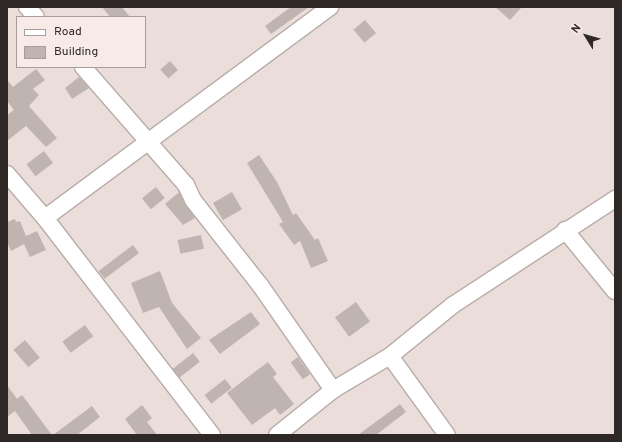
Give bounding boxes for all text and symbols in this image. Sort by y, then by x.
legend [16,16,146,68]
north arrow [566,16,606,56]
text: N [568,21,584,36]
text: Road [54,24,82,40]
text: Building [54,44,98,60]

